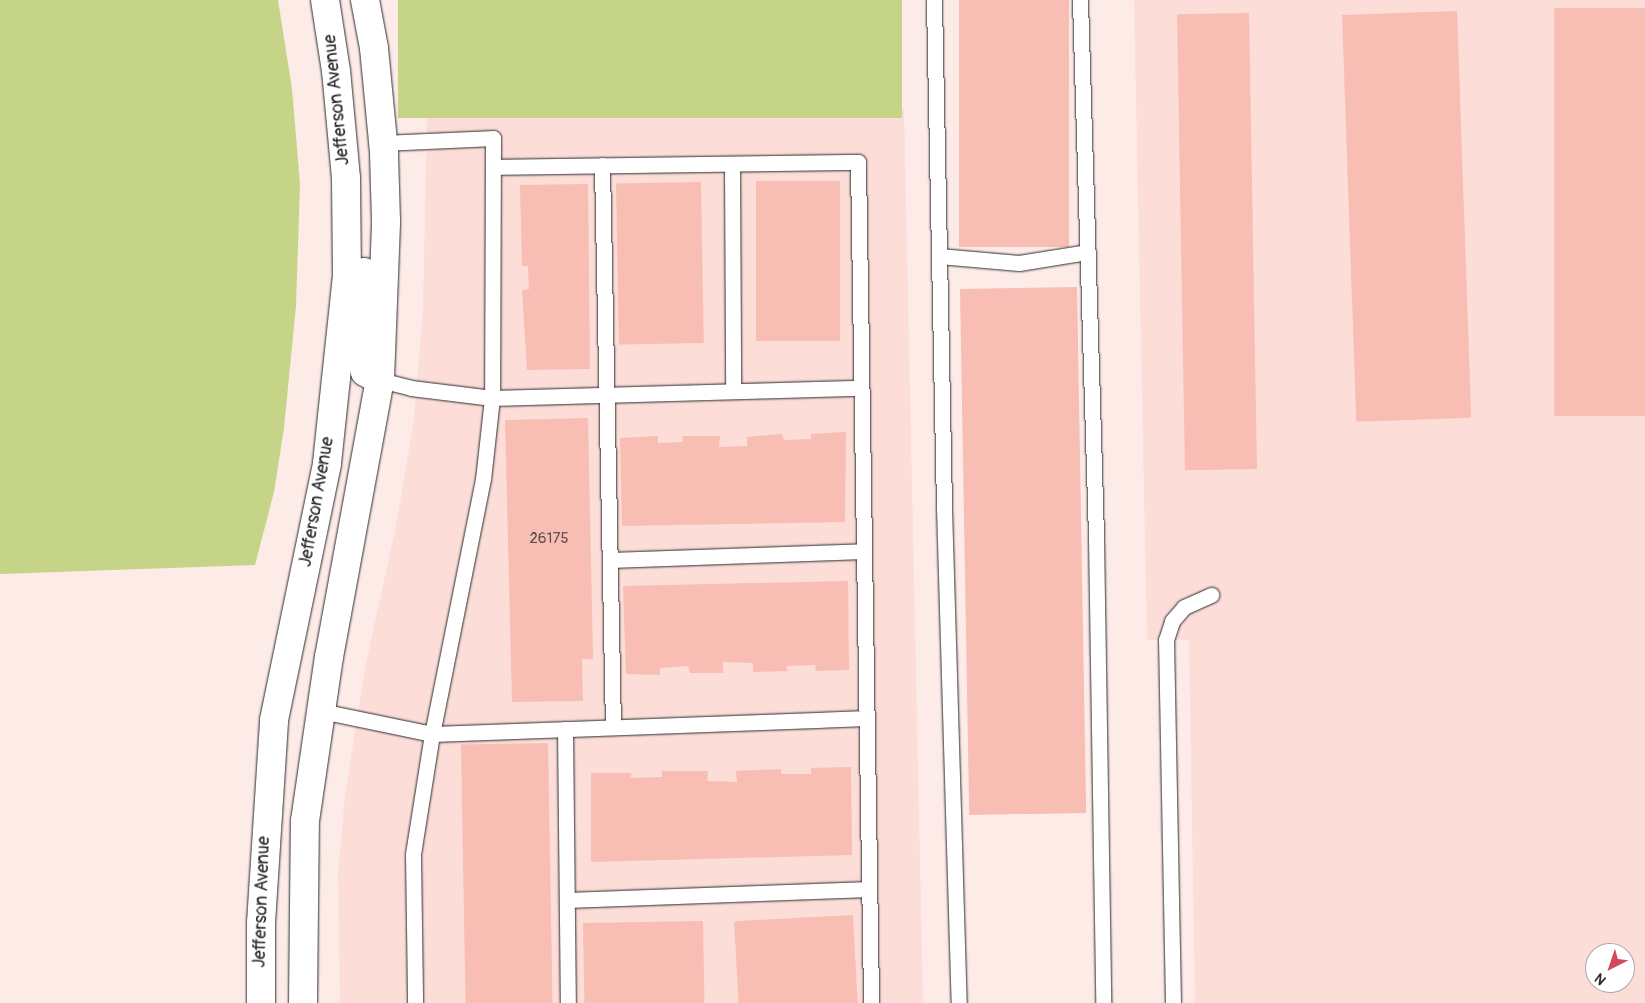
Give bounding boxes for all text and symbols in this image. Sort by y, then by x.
street label: Jefferson Avenue [319,33,355,167]
street label: Jefferson Avenue [295,435,339,569]
house number: 26175 [529,530,569,548]
street label: Jefferson Avenue [249,836,275,968]
north arrow [1585,943,1635,993]
text: N [1591,969,1610,988]

